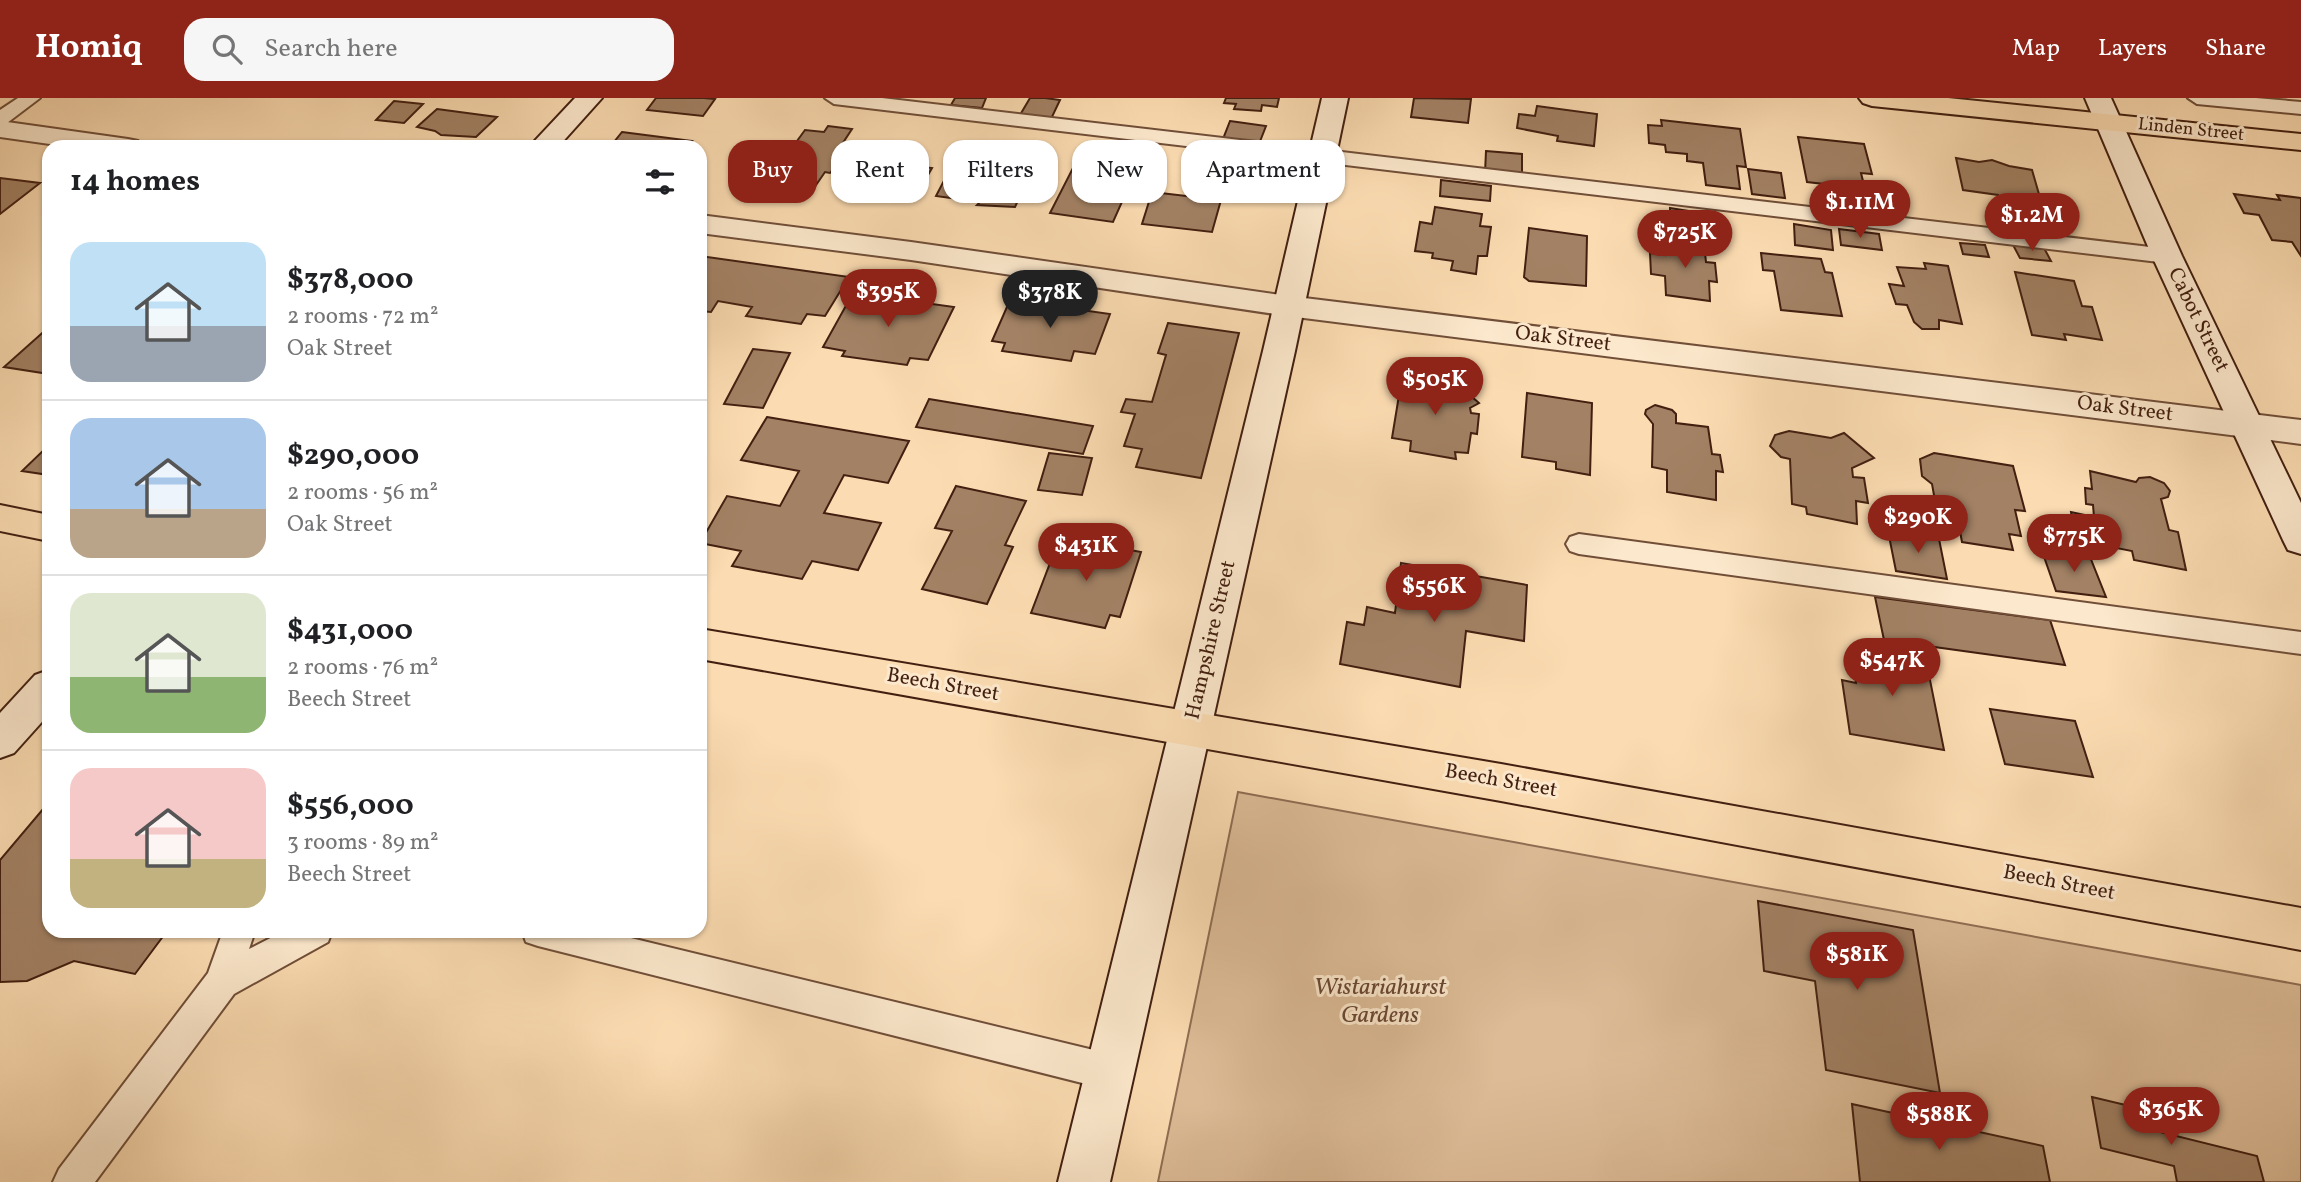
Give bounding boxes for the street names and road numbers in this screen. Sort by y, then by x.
street label: Linden Street [2137,112,2245,148]
street label: Cabot Street [2160,263,2236,377]
street label: Oak Street [1513,319,1613,359]
street label: Oak Street [2075,389,2175,429]
street label: Hampshire Street [1179,557,1243,723]
street label: Beech Street [885,661,1001,709]
street label: Beech Street [1443,757,1559,805]
street label: Beech Street [2000,858,2118,908]

